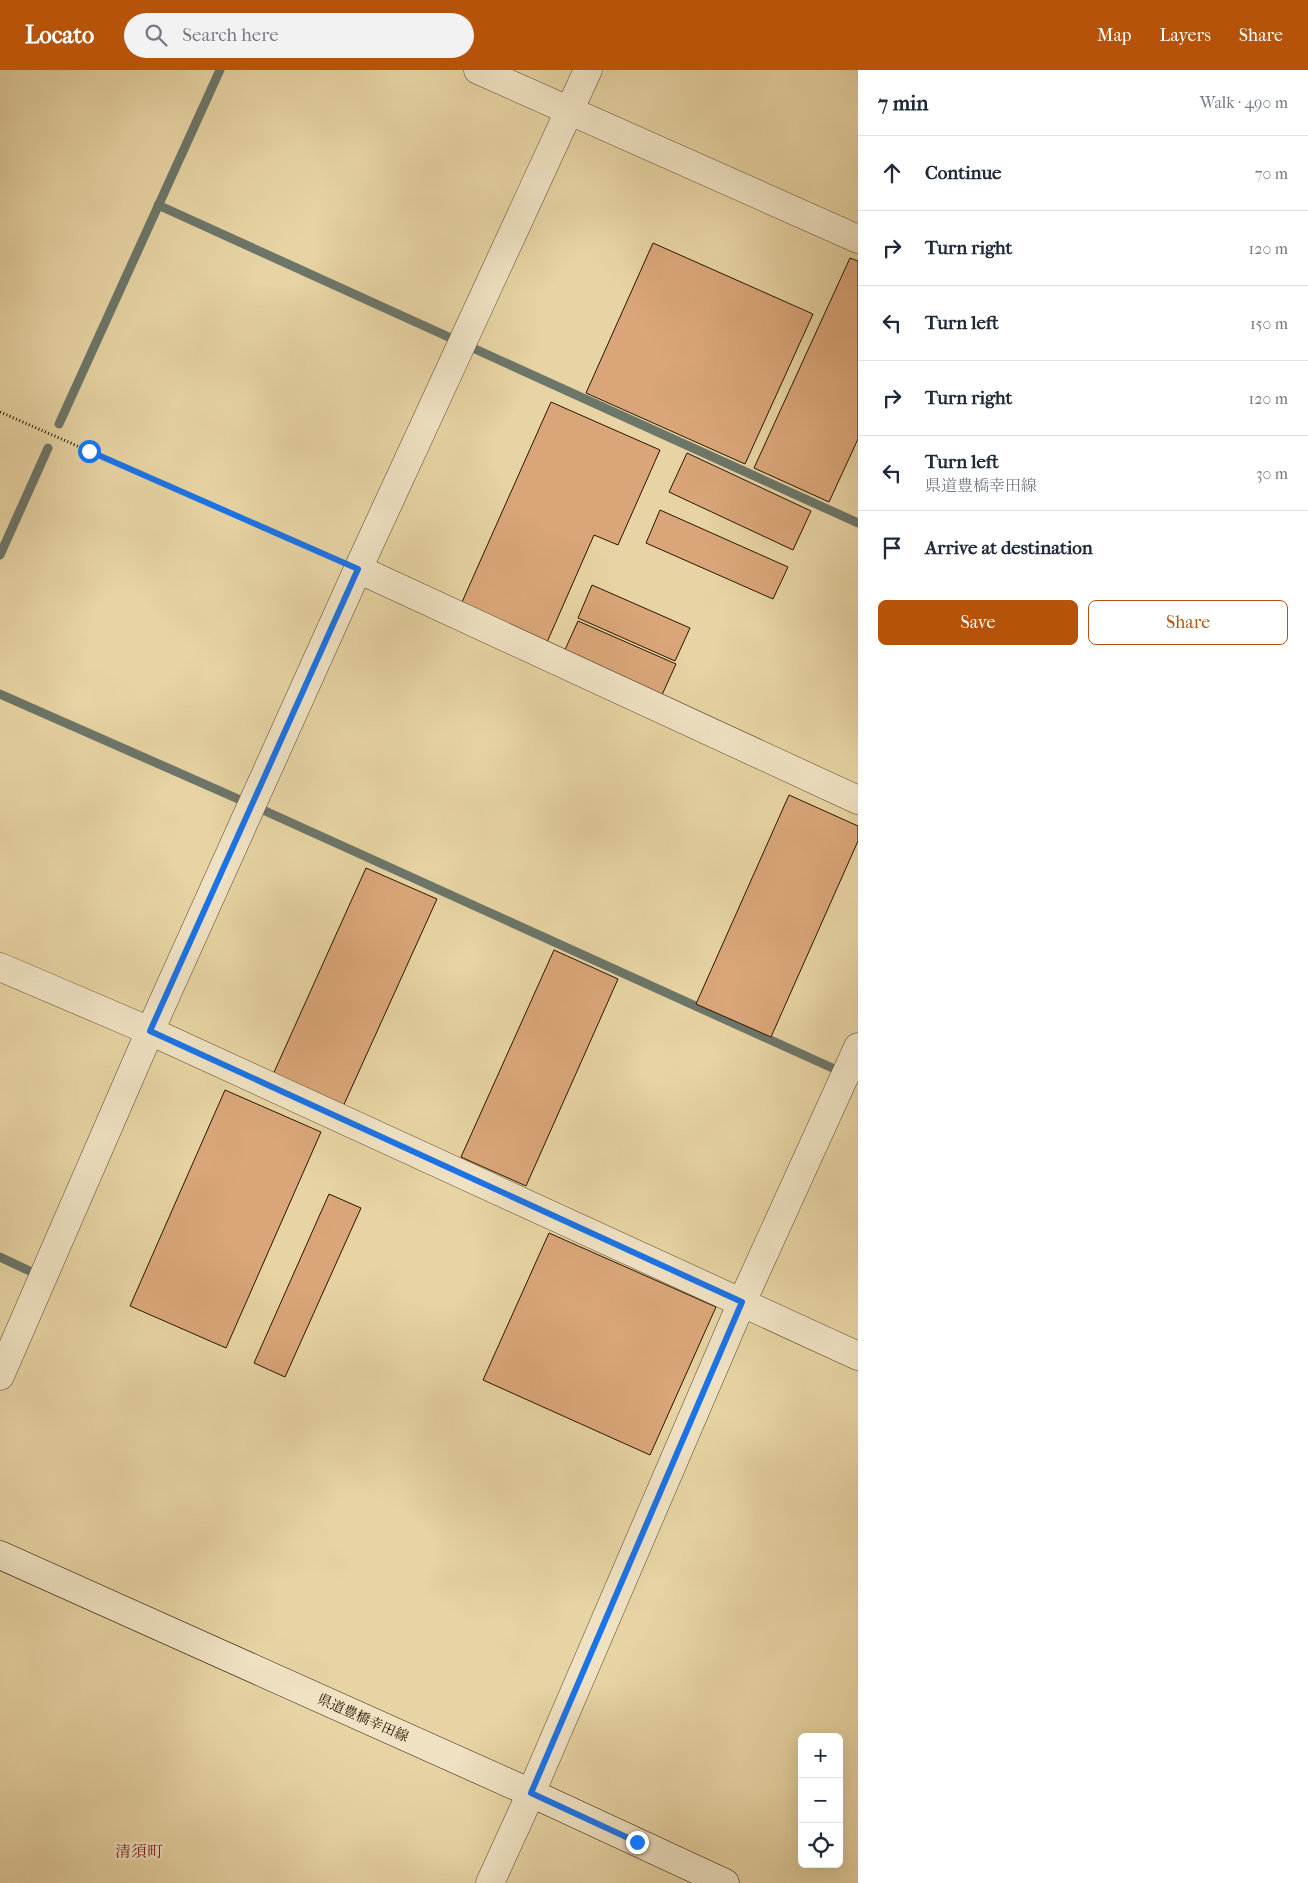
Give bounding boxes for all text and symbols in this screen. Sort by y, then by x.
search box [124,13,474,58]
text: Locato [25,21,94,49]
icon: search [142,21,170,49]
text: Search here [182,24,279,46]
text: Map [1097,25,1131,46]
text: Layers [1159,25,1211,46]
text: Share [1239,25,1283,46]
text: 7 min [878,91,929,115]
text: Walk · 490 m [1200,93,1288,112]
icon: ahead [878,159,906,187]
text: Continue [925,162,1001,184]
text: 70 m [1255,164,1288,183]
icon: right [878,234,906,262]
text: Turn right [925,237,1012,259]
text: 120 m [1249,239,1288,258]
icon: left [878,309,906,337]
text: Turn left [925,312,999,334]
text: 150 m [1250,314,1288,333]
icon: right [878,384,906,412]
text: Turn right [925,387,1012,409]
text: 120 m [1249,389,1288,408]
route start [78,440,101,463]
text: Turn left [925,451,999,473]
icon: left [878,459,906,487]
text: 30 m [1256,464,1288,483]
text: 県道豊橋幸田線 [925,476,1037,495]
icon: arrive [878,534,906,562]
text: Arrive at destination [925,537,1093,559]
button: Save [878,600,1078,645]
button: Share [1088,600,1288,645]
street label: 県道豊橋幸田線 [315,1690,411,1746]
map controls [798,1733,843,1868]
button: + [798,1733,843,1778]
button: − [798,1778,843,1823]
button: locate [798,1823,843,1868]
route end [626,1831,649,1854]
district label: 清須町 [115,1842,163,1861]

